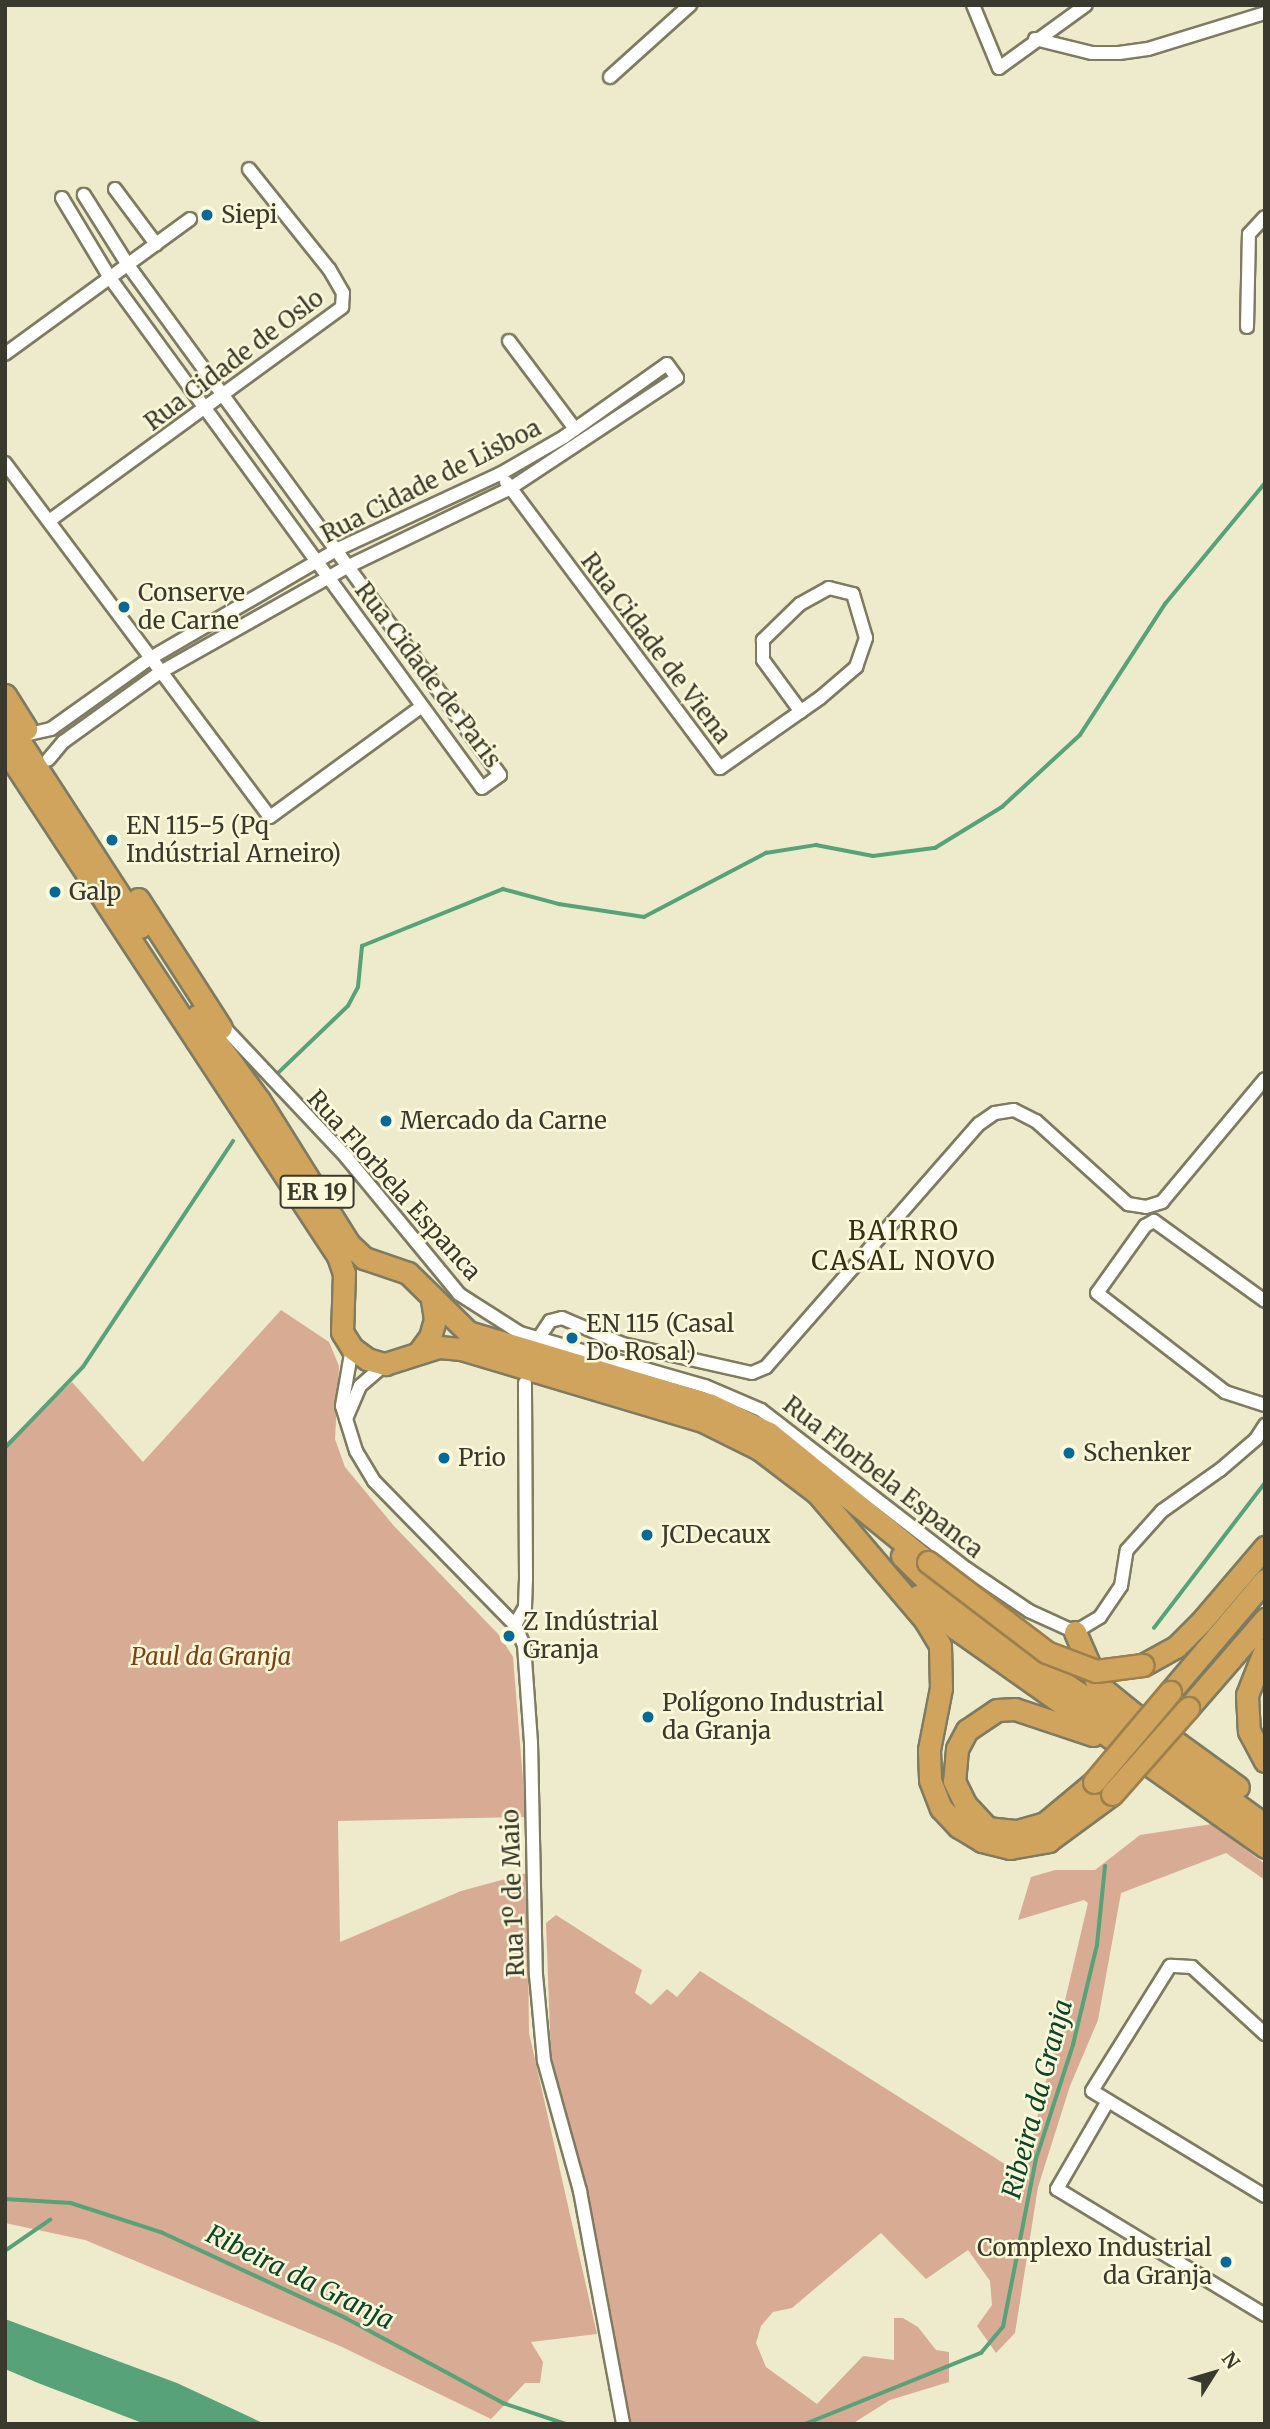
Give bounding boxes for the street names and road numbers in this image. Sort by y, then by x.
street label: Rua Cidade de Oslo [139,283,329,437]
street label: Rua Cidade de Lisboa [316,413,546,549]
street label: Rua Cidade de Viena [575,547,737,749]
street label: Rua Cidade de Paris [349,577,507,773]
street label: Rua Florbela Espanca [301,1084,487,1286]
road number: ER 19 [278,1172,356,1212]
street label: Rua Florbela Espanca [777,1390,989,1564]
street label: Rua 1º de Maio [496,1809,530,1977]

